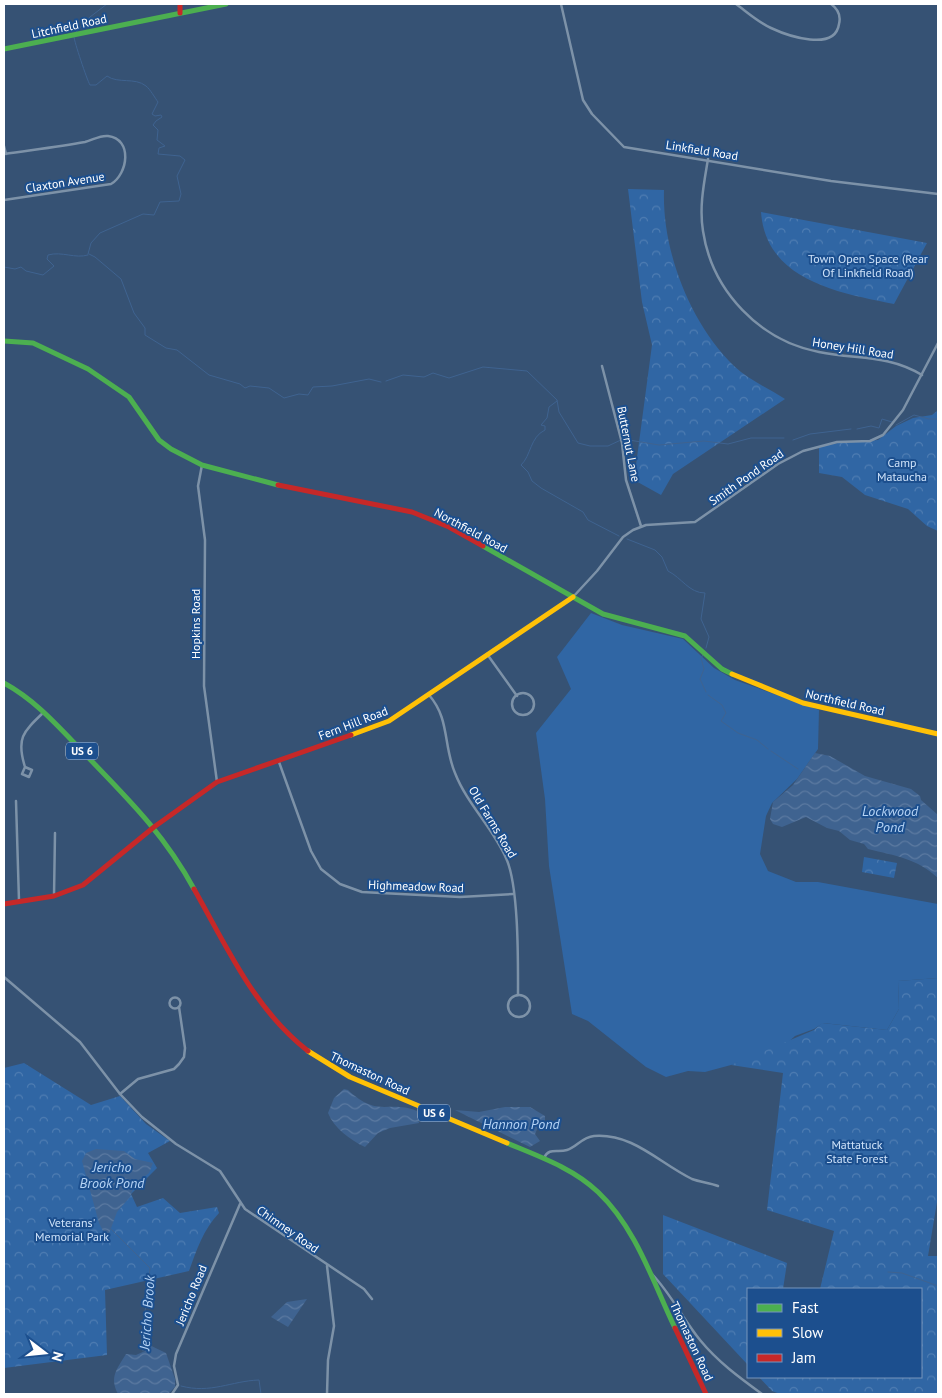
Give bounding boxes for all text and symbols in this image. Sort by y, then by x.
street label: Litchfield Road [30,11,108,41]
street label: Linkfield Road [665,137,739,163]
street label: Claxton Avenue [24,168,106,196]
park label: Town Open Space (Rear Of Linkfield Road) [808,251,928,280]
street label: Honey Hill Road [811,334,895,362]
street label: Butternut Lane [614,405,644,483]
street label: Smith Pond Road [706,446,786,508]
park label: Camp Mataucha [877,455,927,484]
street label: Northfield Road [432,504,510,556]
street label: Hopkins Road [188,589,203,659]
street label: Northfield Road [804,686,886,718]
street label: Fern Hill Road [316,703,390,743]
road number: US 6 [66,742,98,759]
street label: Old Farms Road [466,783,520,861]
water label: Lockwood Pond [862,802,919,836]
street label: Highmeadow Road [368,877,464,895]
street label: Thomaston Road [328,1048,412,1098]
road number: US 6 [418,1104,450,1122]
water label: Hannon Pond [482,1115,560,1133]
park label: Mattatuck State Forest [826,1137,888,1166]
water label: Jericho Brook Pond [80,1158,145,1192]
street label: Chimney Road [254,1202,322,1256]
park label: Veterans' Memorial Park [35,1215,109,1244]
street label: Jericho Road [172,1263,210,1328]
water label: Jericho Brook [135,1274,159,1352]
legend [747,1288,922,1378]
text: Fast [792,1298,819,1317]
street label: Thomaston Road [667,1299,717,1383]
text: Slow [792,1323,823,1342]
north arrow [20,1328,70,1378]
text: Jam [791,1348,816,1367]
text: N [48,1350,67,1363]

